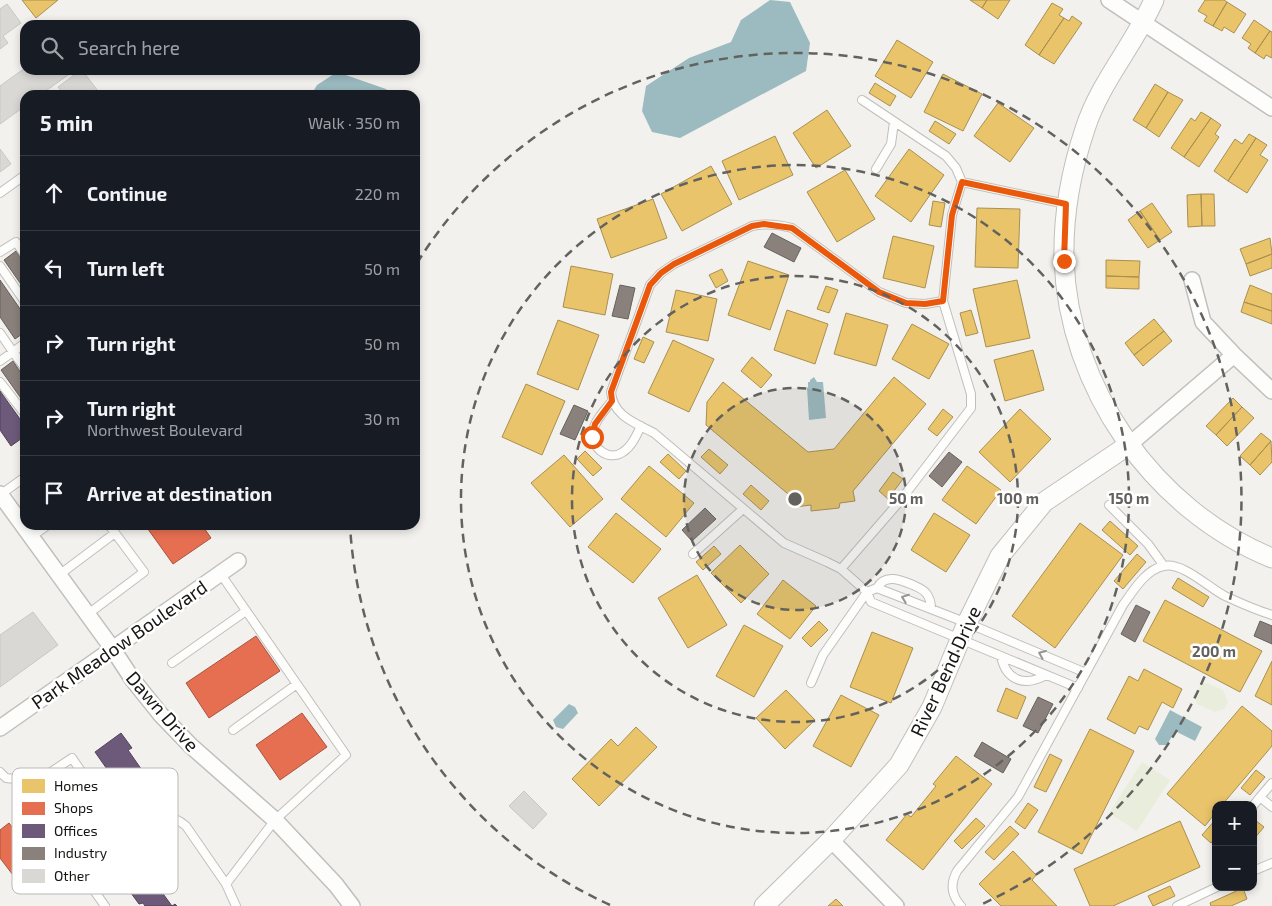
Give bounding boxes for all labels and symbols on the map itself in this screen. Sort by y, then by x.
route end [1053,250,1076,273]
route start [581,426,604,449]
text: 50 m [889,489,923,507]
text: 100 m [997,489,1039,507]
text: 150 m [1109,489,1149,507]
centre of rings [786,490,804,508]
street label: Park Meadow Boulevard [27,575,211,713]
one-way arrow [901,594,910,604]
street label: River Bend Drive [905,602,985,740]
text: 200 m [1192,642,1236,660]
one-way arrow [1038,650,1047,661]
street label: Dawn Drive [122,666,204,756]
legend [12,768,178,894]
text: Homes [54,777,98,794]
text: Shops [54,799,93,816]
text: Offices [54,822,98,839]
text: Industry [54,844,108,861]
text: Other [54,867,90,884]

